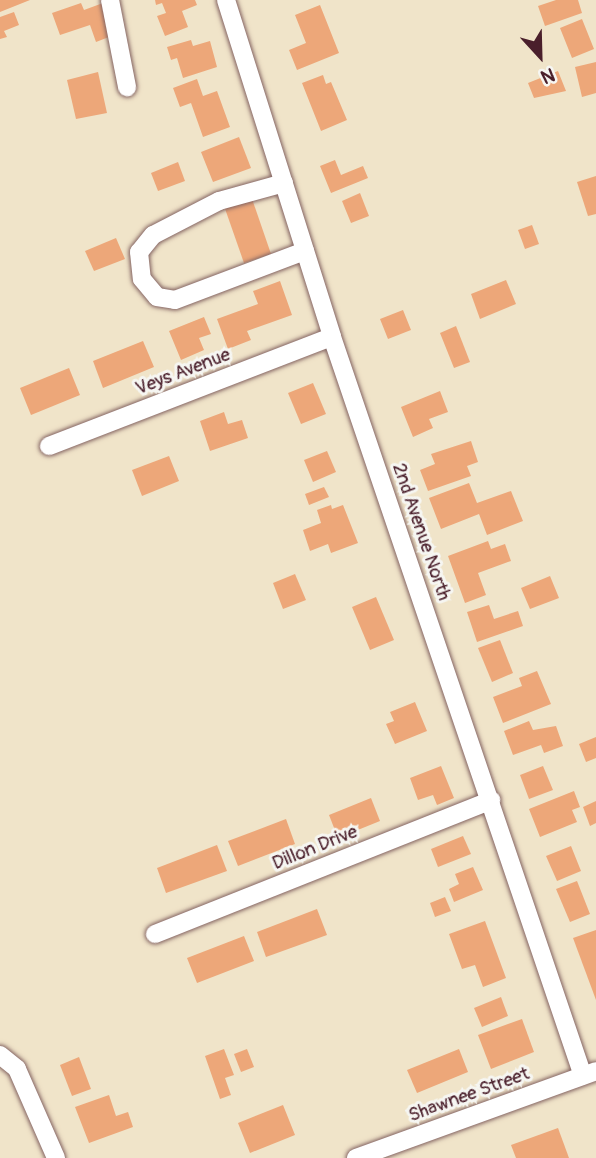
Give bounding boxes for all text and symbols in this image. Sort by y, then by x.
north arrow [505,21,575,91]
text: N [537,62,558,89]
street label: Veys Avenue [132,343,234,401]
street label: 2nd Avenue North [387,460,455,604]
street label: Dillon Drive [269,821,361,875]
street label: Shawnee Street [406,1063,532,1127]

